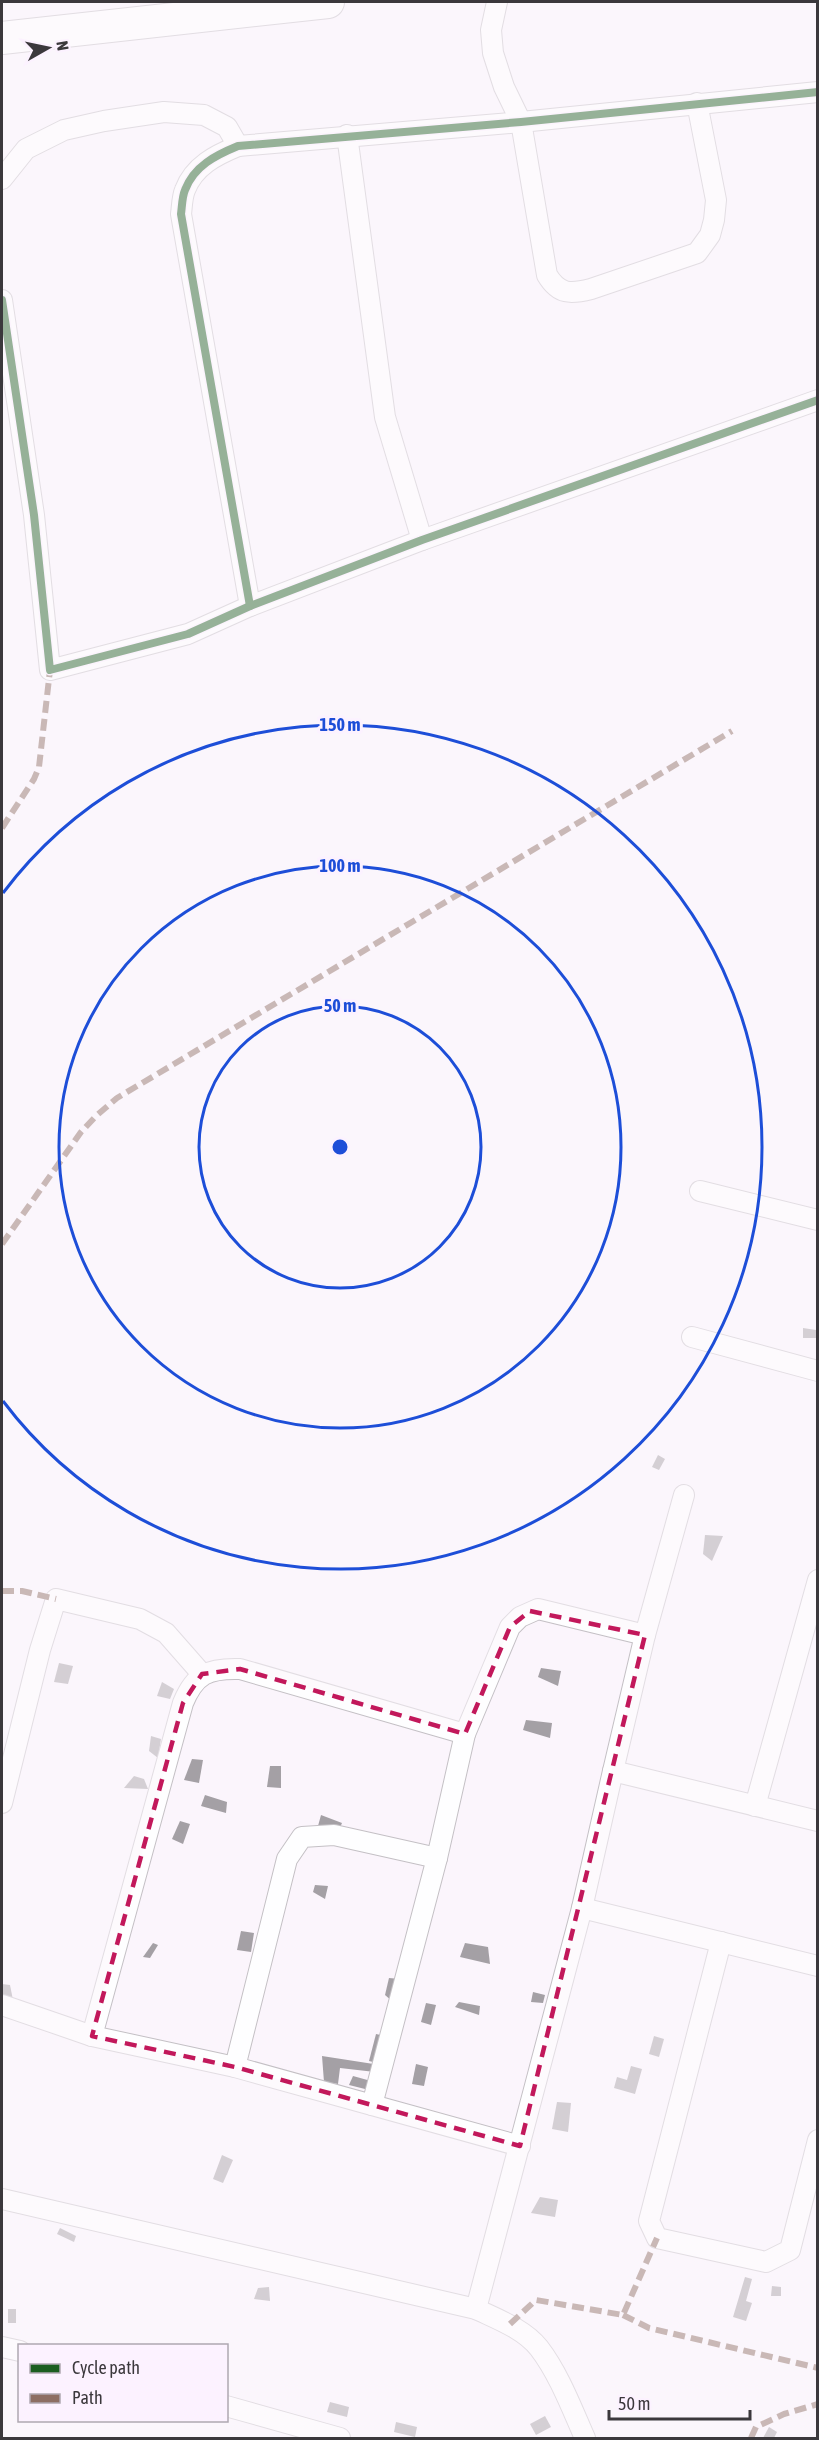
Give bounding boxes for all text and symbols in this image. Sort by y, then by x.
north arrow [18,18,78,78]
text: N [53,40,72,52]
text: 150 m [320,714,360,735]
text: 100 m [320,855,360,876]
text: 50 m [324,995,356,1016]
centre of rings [330,1137,350,1157]
legend [18,2344,228,2422]
text: Cycle path [72,2357,140,2378]
scale bar [609,2383,750,2421]
text: Path [72,2387,103,2408]
text: 50 m [618,2393,650,2414]

